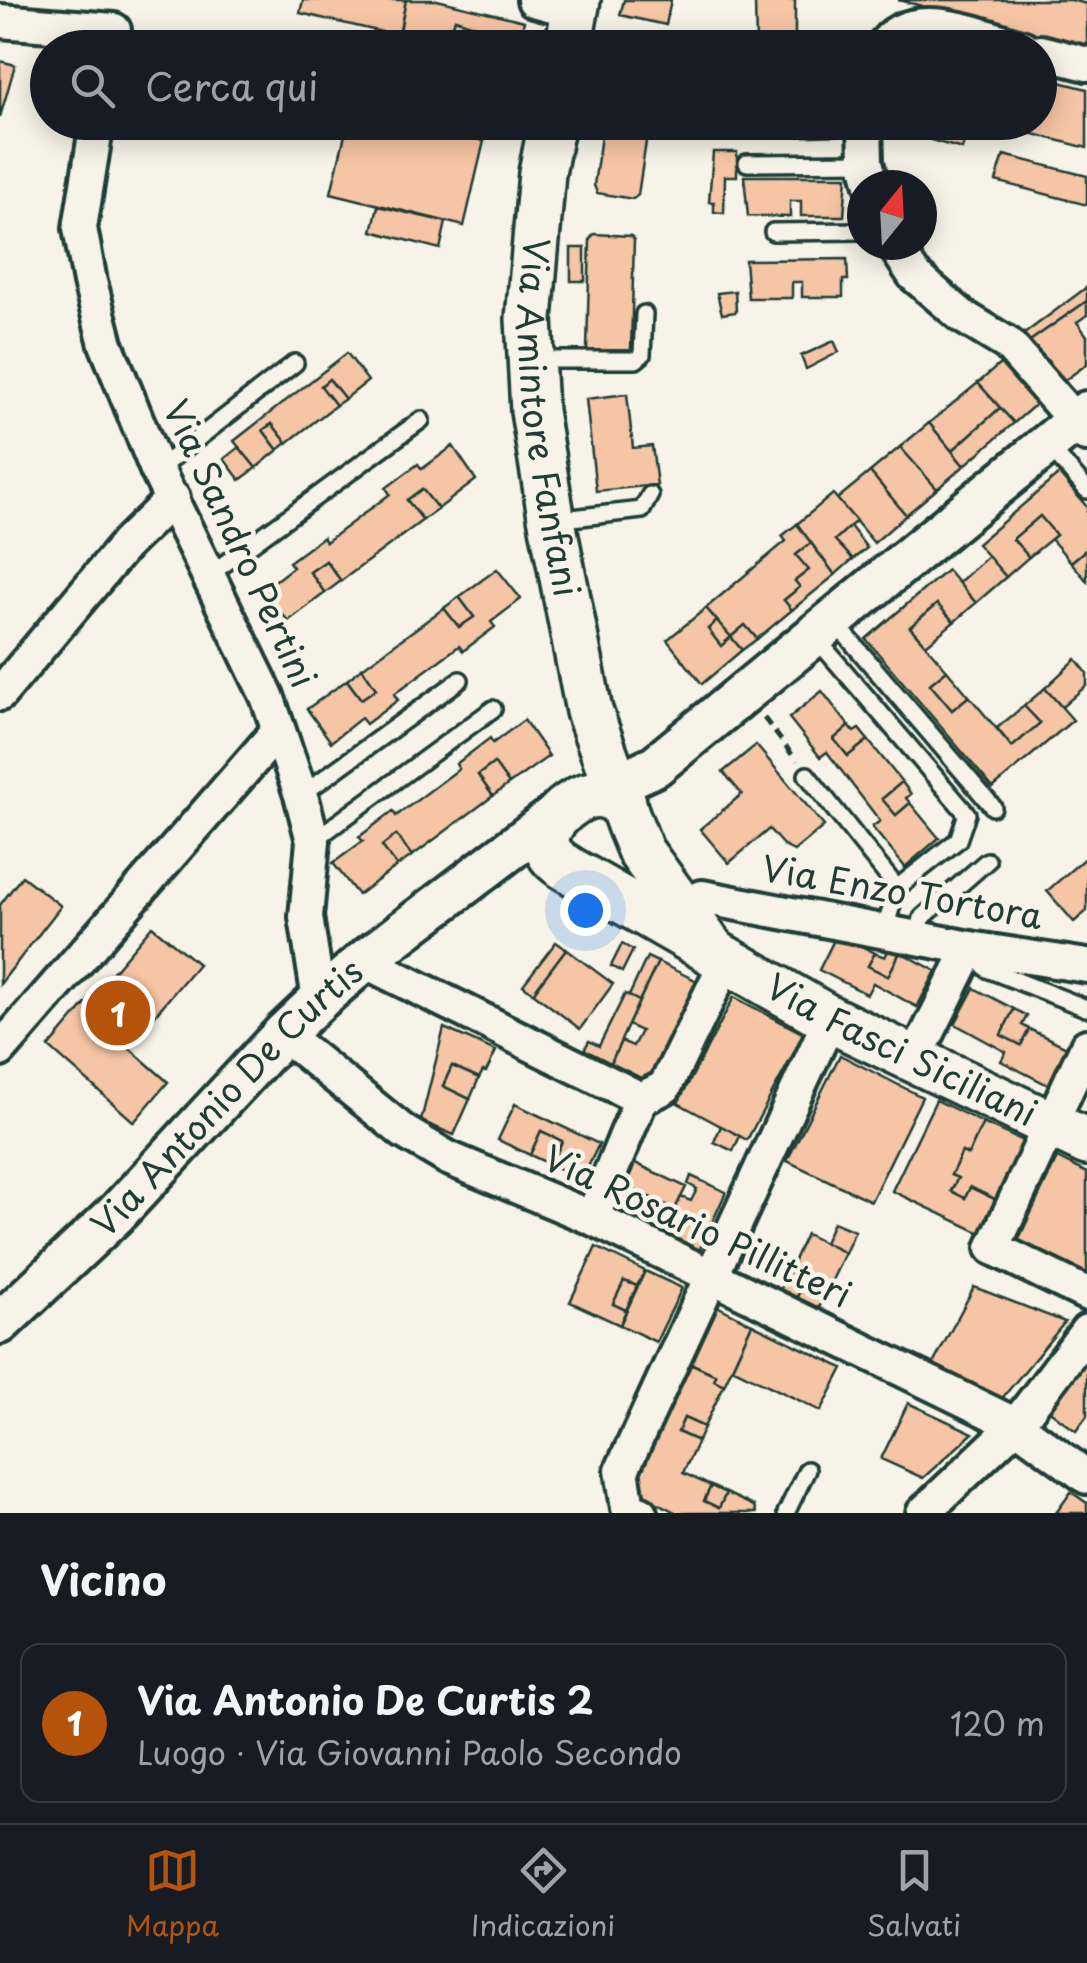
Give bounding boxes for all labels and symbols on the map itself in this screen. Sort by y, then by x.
north arrow [847,170,937,260]
street label: Via Amintore Fanfani [504,236,595,601]
street label: Via Sandro Pertini [151,390,331,696]
street label: Via Enzo Tortora [758,840,1048,941]
your location [560,885,611,936]
street label: Via Antonio De Curtis [78,944,374,1248]
street label: Via Fasci Siciliani [757,959,1047,1138]
pin: 1 [86,976,150,1050]
street label: Via Rosario Pillitteri [535,1130,861,1319]

